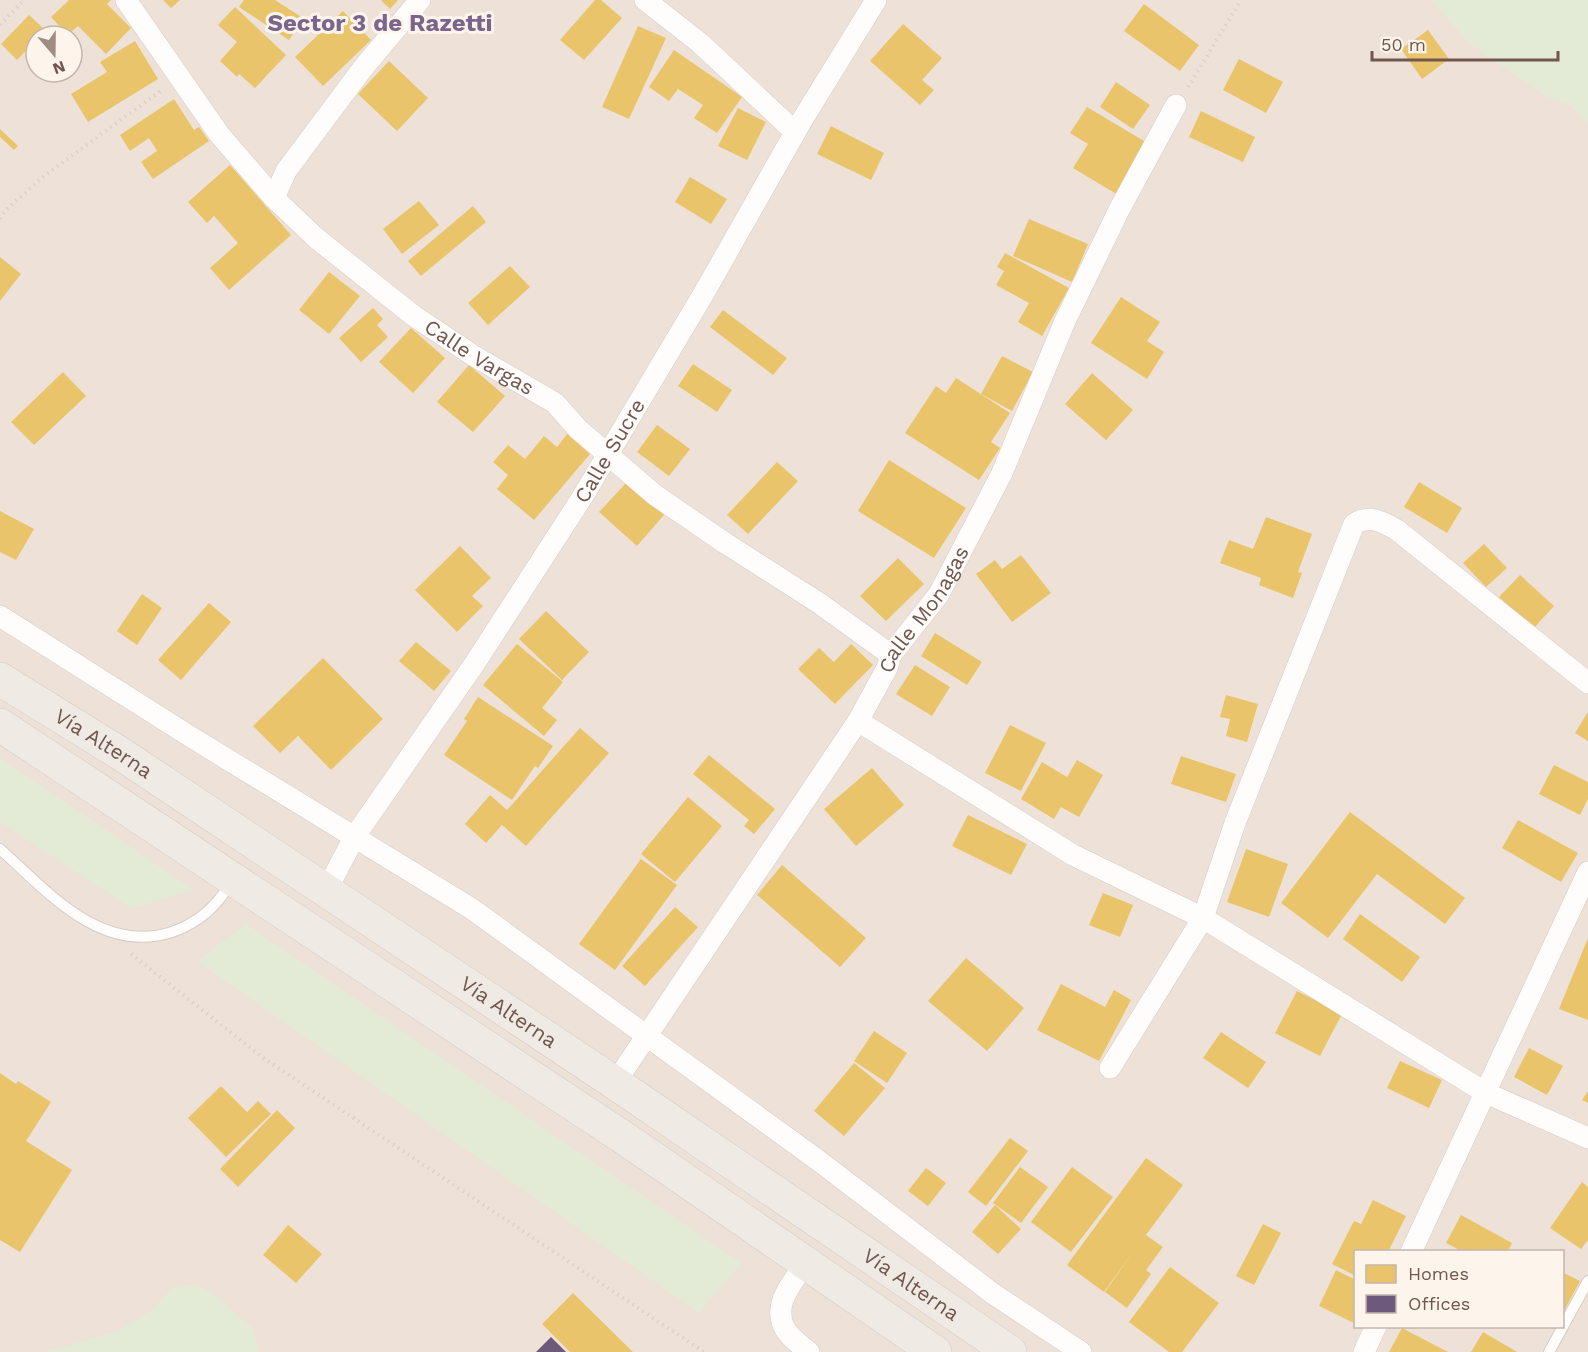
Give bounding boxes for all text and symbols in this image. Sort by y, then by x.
district label: Sector 3 de Razetti [267,9,493,37]
north arrow [24,24,84,84]
scale bar [1372,24,1558,62]
text: 50 m [1381,34,1426,55]
text: N [50,57,68,79]
street label: Calle Vargas [420,314,539,400]
street label: Calle Sucre [569,394,650,507]
street label: Calle Monagas [873,542,974,676]
street label: Vía Alterna [50,703,158,784]
street label: Vía Alterna [456,970,562,1053]
street label: Vía Alterna [858,1243,964,1326]
legend [1354,1250,1564,1328]
text: Homes [1408,1263,1469,1284]
text: Offices [1408,1293,1470,1314]

